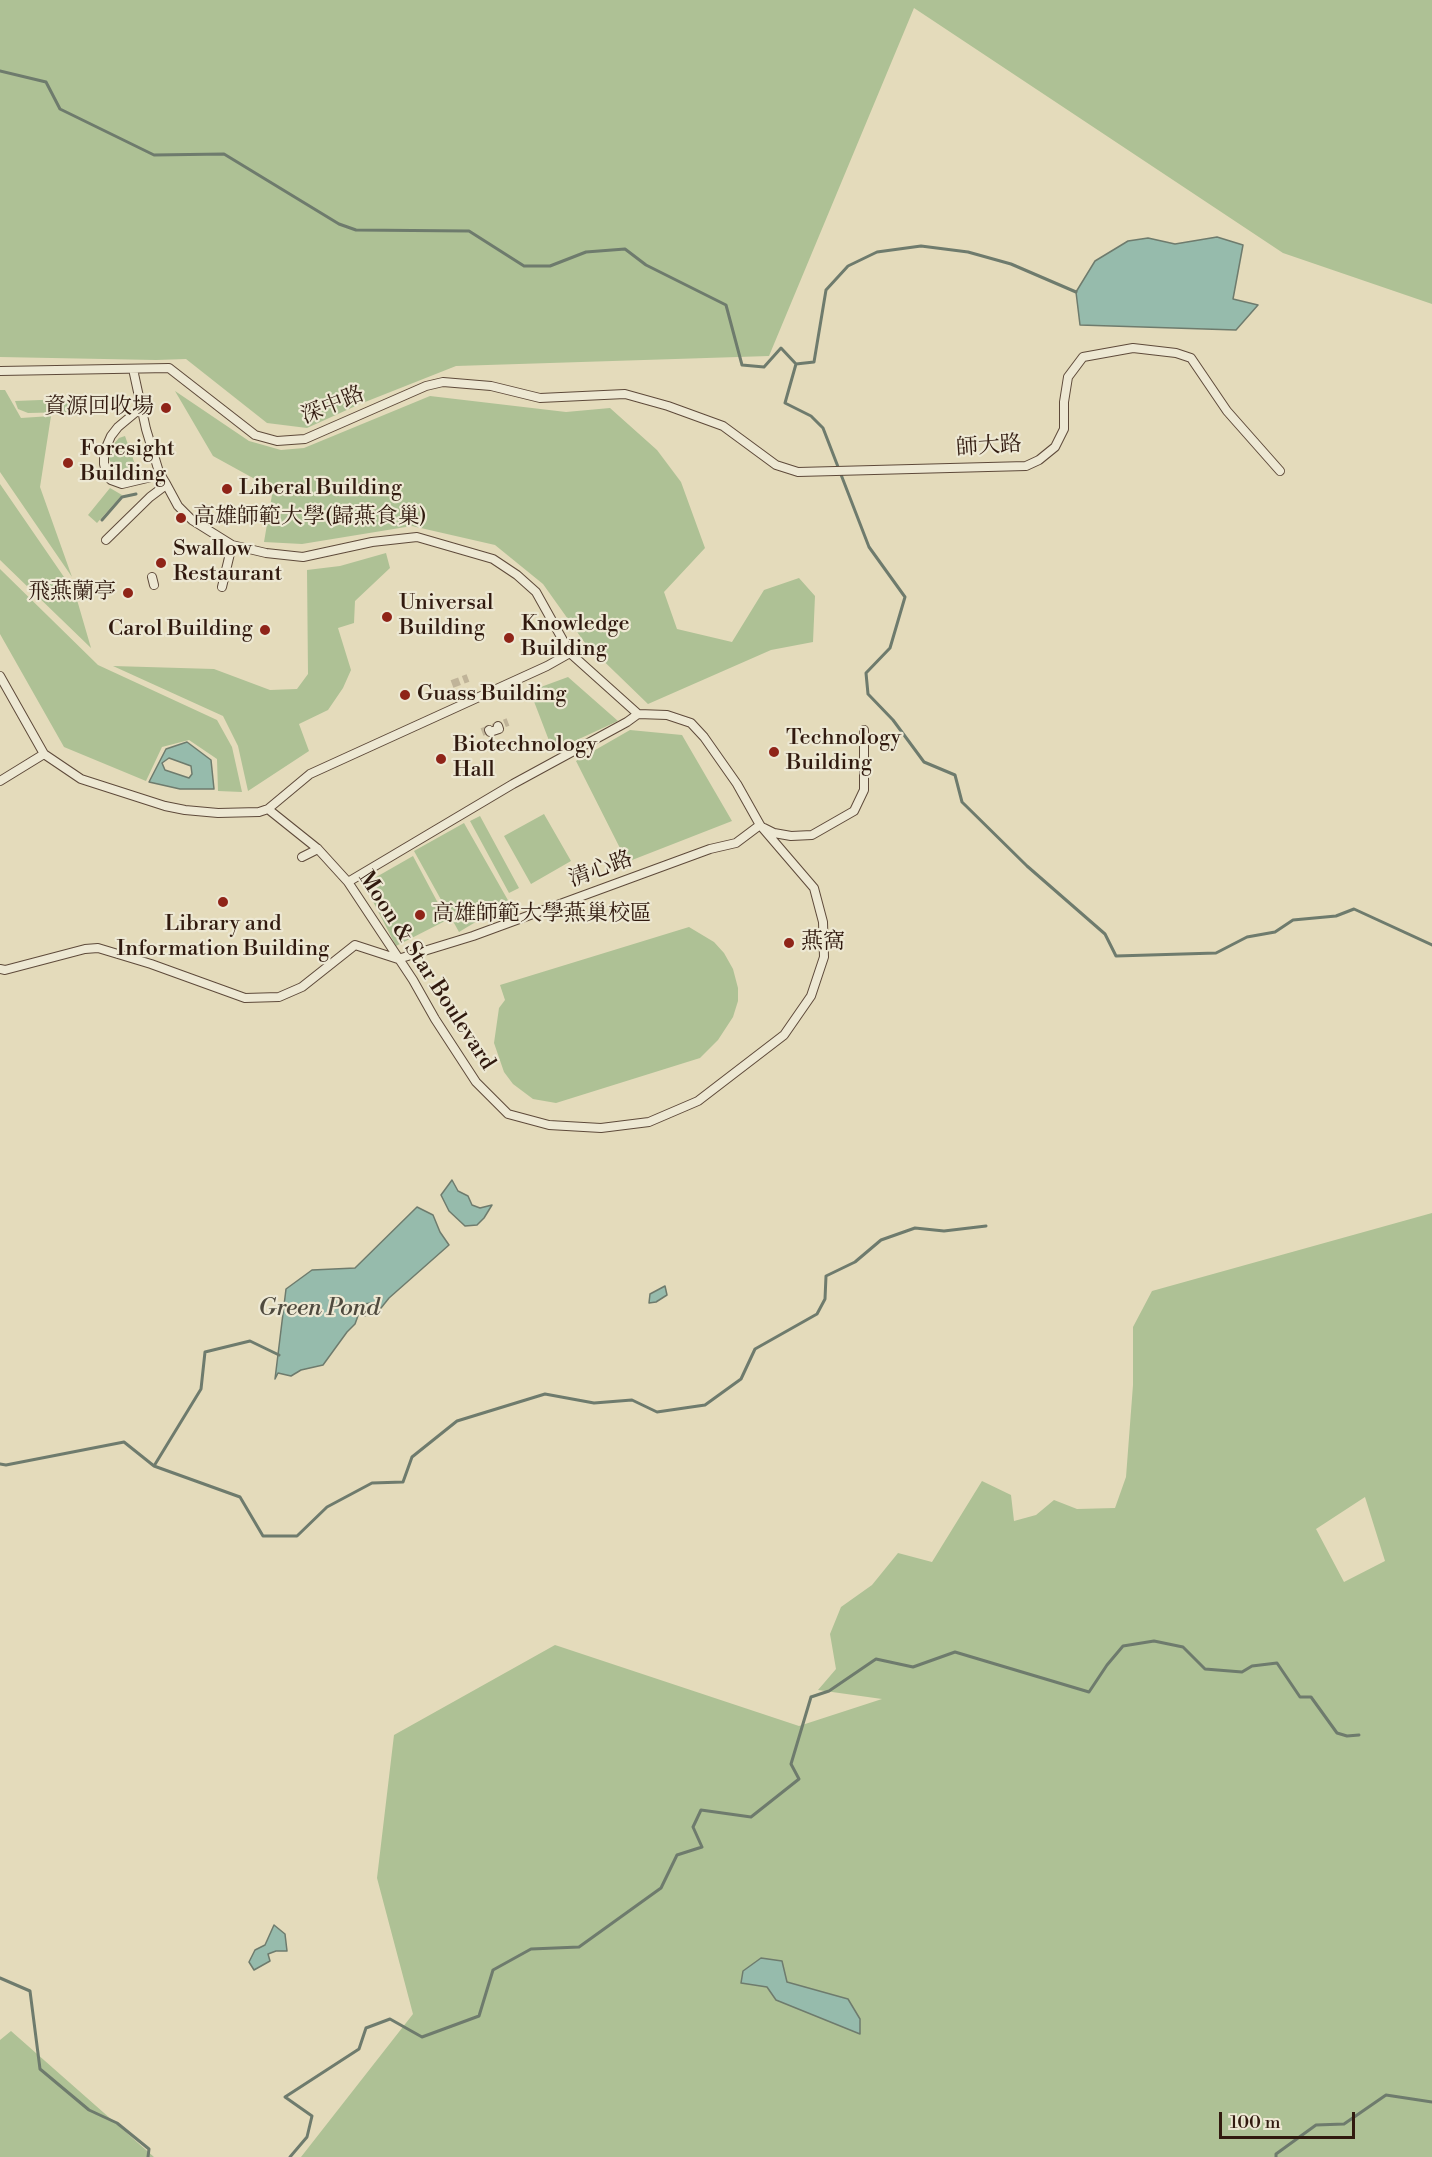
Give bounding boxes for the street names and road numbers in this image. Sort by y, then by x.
street label: 深中路 [297,381,369,431]
street label: 師大路 [955,432,1023,462]
street label: 清心路 [565,846,637,894]
street label: Moon & Star Boulevard [352,867,500,1075]

